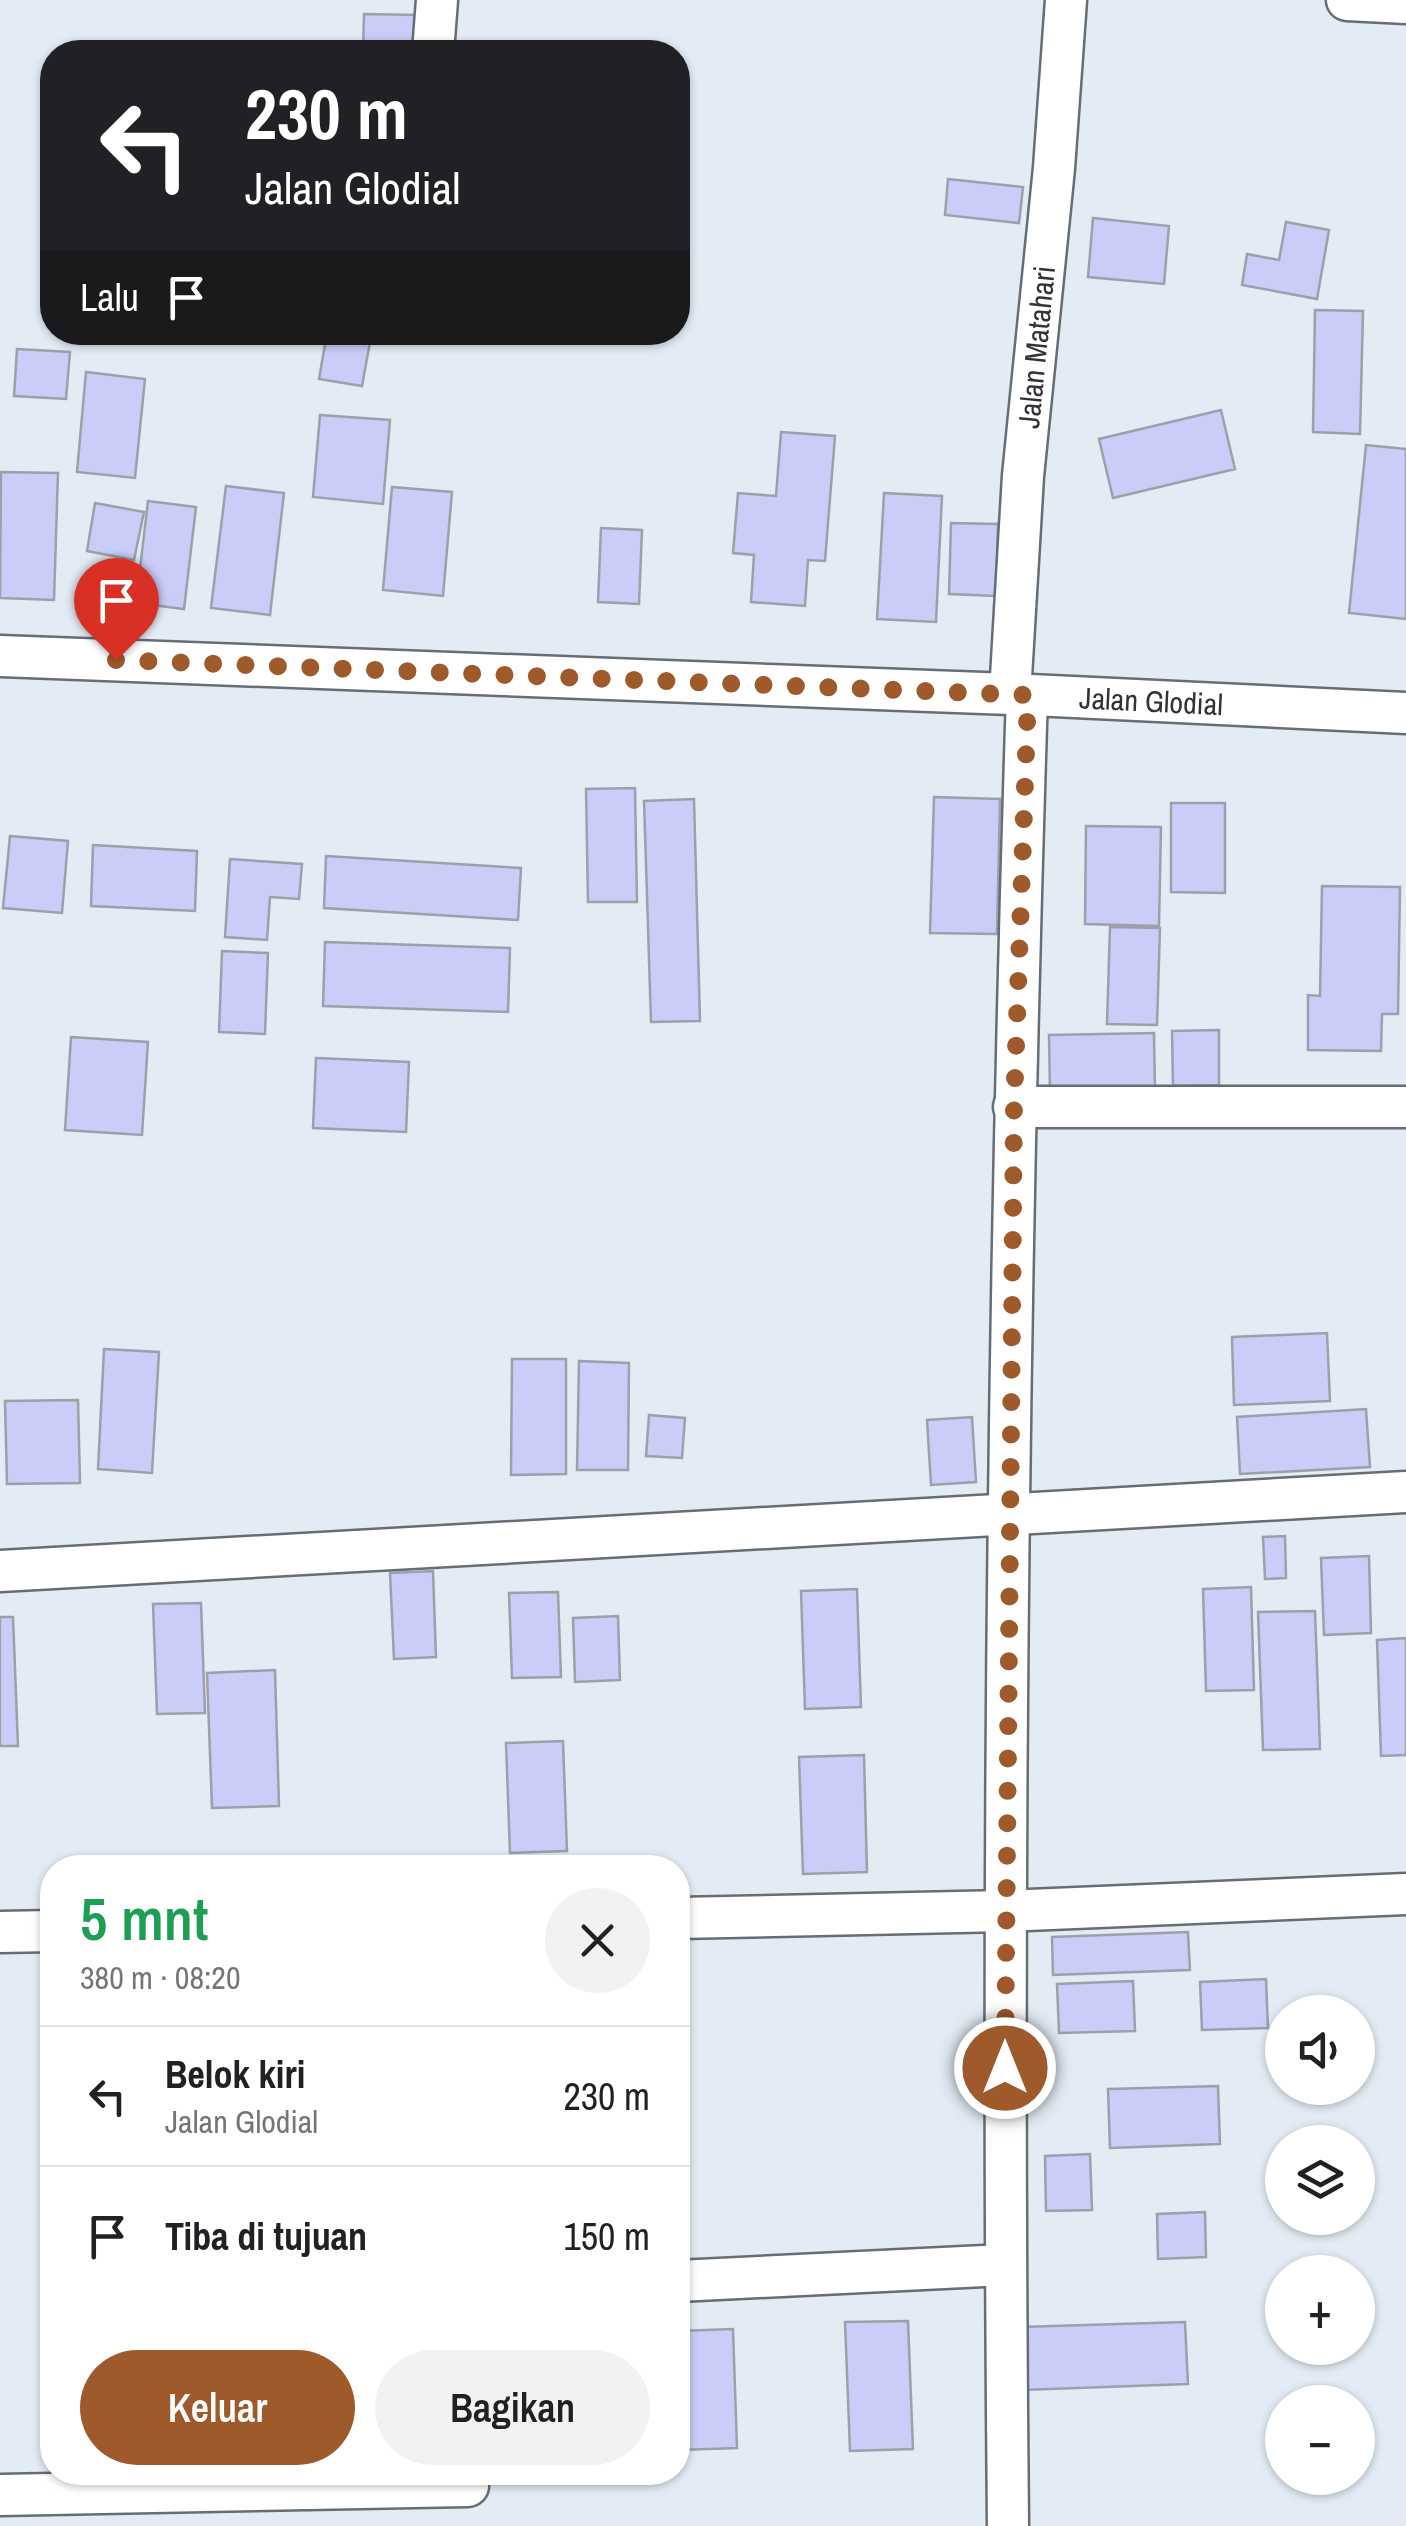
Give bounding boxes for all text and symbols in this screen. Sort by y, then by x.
text: 230 m [245,67,408,161]
icon: left [80,80,210,210]
text: Jalan Glodial [245,157,460,218]
street label: Jalan Matahari [1008,264,1064,430]
icon: arrive [159,270,214,325]
text: Lalu [80,272,139,323]
pin [74,558,159,661]
icon: arrive [89,573,144,628]
street label: Jalan Glodial [1078,677,1224,724]
text: 5 mnt [80,1878,208,1959]
button: close [545,1888,650,1993]
text: 380 m · 08:20 [80,1956,240,1999]
map controls [1265,1995,1375,2495]
button: sound [1265,1995,1375,2105]
position arrow [953,2016,1057,2120]
text: Belok kiri [165,2049,305,2100]
icon: left [80,2069,135,2124]
text: 230 m [563,2071,650,2122]
text: Jalan Glodial [165,2100,318,2143]
button: layers [1265,2125,1375,2235]
icon: arrive [80,2209,135,2264]
text: Tiba di tujuan [165,2211,367,2262]
text: 150 m [563,2211,650,2262]
button: + [1265,2255,1375,2365]
button: Keluar [80,2350,355,2465]
button: Bagikan [375,2350,650,2465]
button: − [1265,2385,1375,2495]

